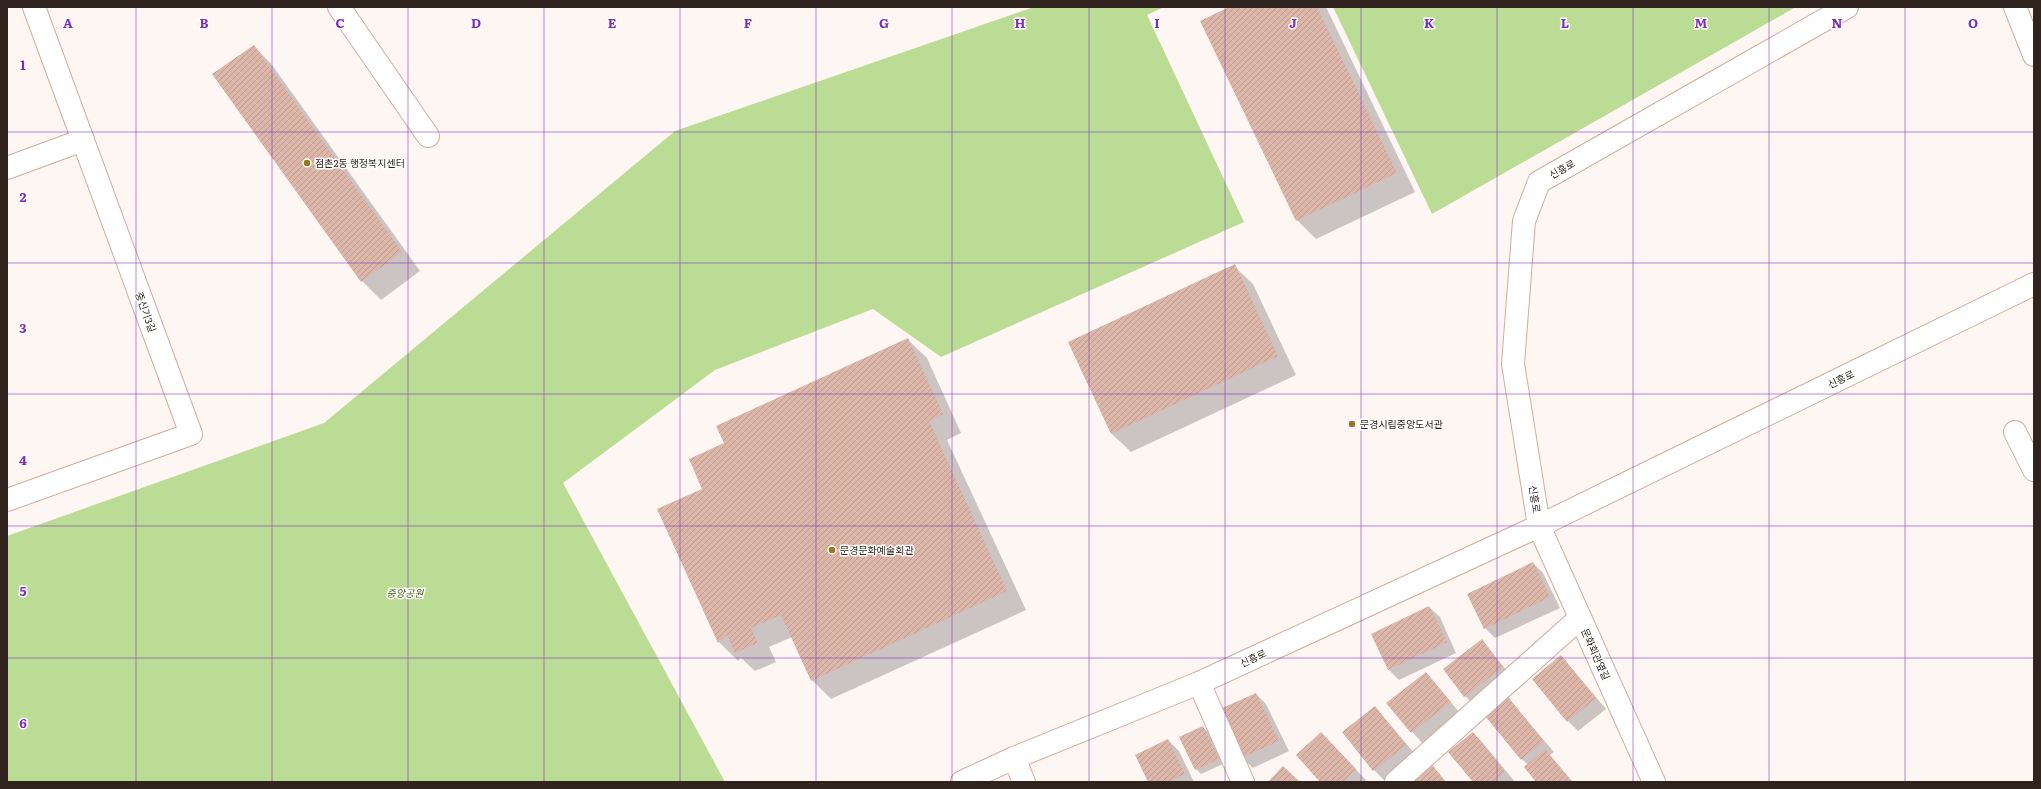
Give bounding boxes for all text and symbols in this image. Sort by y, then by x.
text: A [63,13,73,32]
text: B [200,13,209,32]
text: C [335,13,345,32]
text: D [471,13,481,32]
text: E [608,13,617,32]
text: F [744,13,752,32]
text: G [879,13,889,32]
text: H [1015,13,1026,32]
text: I [1154,13,1160,32]
text: J [1289,13,1297,32]
text: K [1424,13,1435,32]
text: L [1561,13,1569,32]
text: M [1695,13,1708,32]
text: N [1832,13,1843,32]
text: O [1968,13,1978,32]
text: 1 [20,55,26,74]
place label: 점촌2동 행정복지센터 [315,155,405,170]
street label: 신흥로 [1546,155,1577,182]
marker: 점촌2동 행정복지센터 [302,158,312,168]
text: 2 [20,187,27,206]
street label: 중신기3길 [132,289,161,334]
text: 3 [19,318,27,337]
street label: 신흥로 [1825,366,1856,391]
place label: 문경시립중앙도서관 [1360,416,1444,431]
marker: 문경시립중앙도서관 [1347,419,1357,429]
text: 4 [19,450,27,469]
street label: 신흥로 [1526,484,1545,514]
place label: 문경문화예술회관 [840,542,914,557]
marker: 문경문화예술회관 [827,545,837,555]
text: 5 [19,581,27,600]
park label: 중앙공원 [387,585,424,600]
street label: 문화회관옆길 [1578,626,1615,682]
street label: 신흥로 [1237,645,1268,670]
text: 6 [19,713,27,732]

